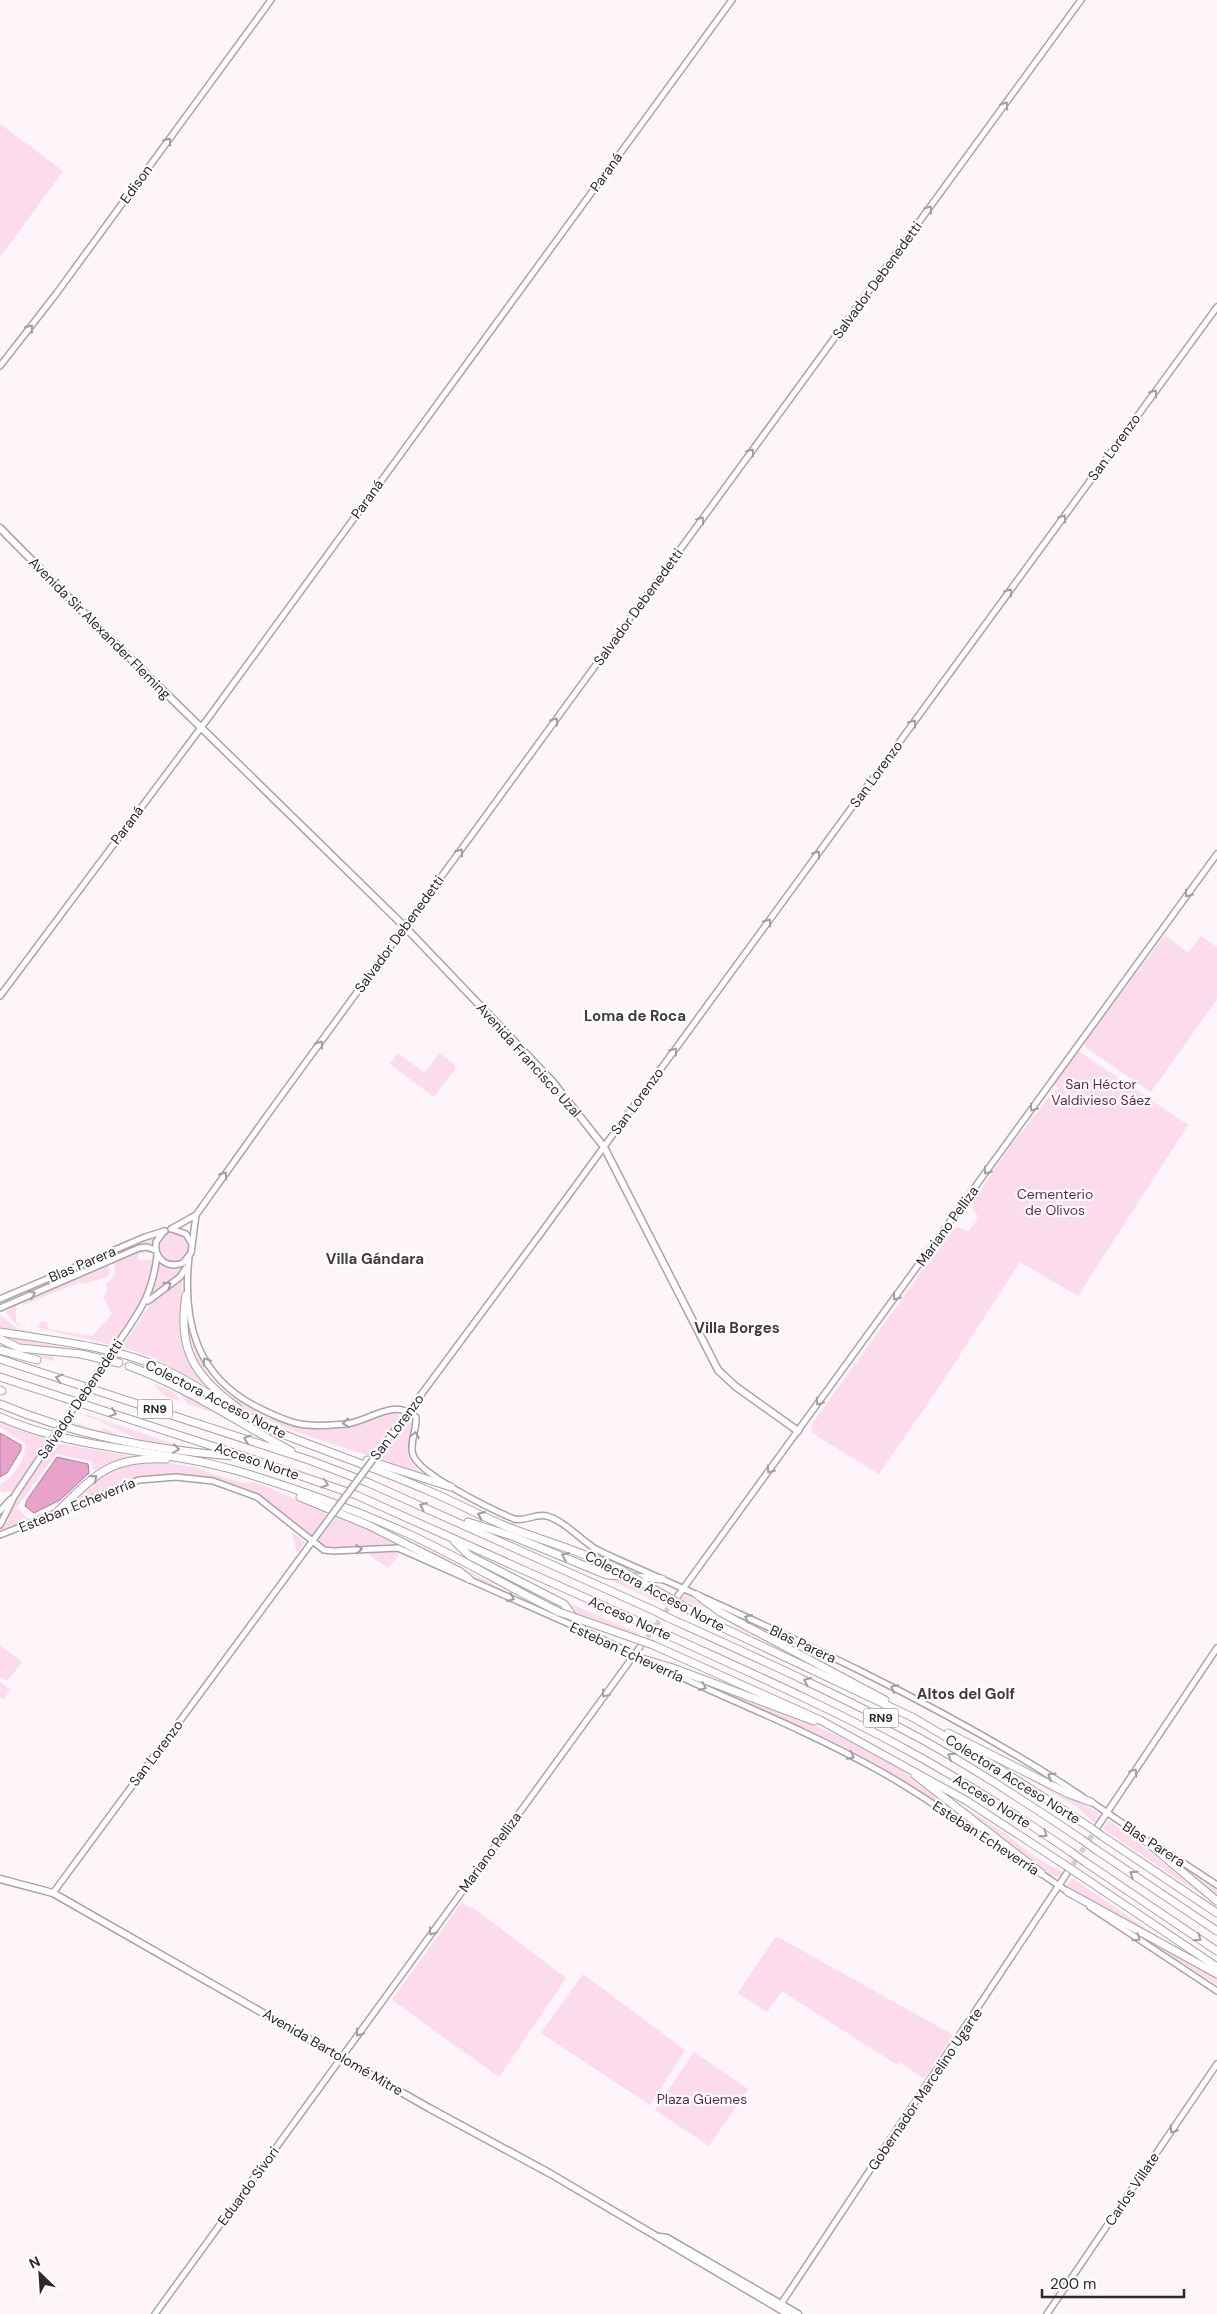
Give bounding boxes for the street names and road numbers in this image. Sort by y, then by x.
street label: Paraná [586,149,626,195]
street label: Edison [116,161,156,207]
street label: Salvador Debenedetti [828,218,926,342]
street label: San Lorenzo [1084,410,1144,484]
street label: Paraná [347,476,387,522]
street label: Salvador Debenedetti [589,545,687,669]
street label: Avenida Sir Alexander Fleming [25,553,175,703]
street label: San Lorenzo [846,737,906,811]
street label: Paraná [107,802,147,848]
street label: Salvador Debenedetti [350,872,448,996]
street label: Avenida Francisco Uzal [473,999,585,1121]
street label: San Lorenzo [607,1064,667,1138]
street label: Mariano Pelliza [912,1182,982,1270]
street label: Blas Parera [46,1242,118,1286]
street label: Salvador Debenedetti [33,1336,127,1462]
street label: Colectora Acceso Norte [143,1356,289,1442]
street label: San Lorenzo [366,1390,428,1464]
road number: RN9 [138,1400,172,1418]
street label: Acceso Norte [212,1438,302,1484]
street label: Esteban Echeverría [16,1473,138,1537]
street label: Colectora Acceso Norte [582,1547,728,1635]
street label: Acceso Norte [586,1592,674,1644]
street label: Esteban Echeverría [567,1618,687,1686]
street label: Blas Parera [767,1621,839,1667]
road number: RN9 [864,1709,898,1728]
street label: San Lorenzo [125,1716,187,1790]
street label: Colectora Acceso Norte [943,1731,1083,1827]
street label: Acceso Norte [950,1770,1034,1832]
street label: Esteban Echeverría [929,1797,1043,1879]
street label: Mariano Pelliza [455,1808,525,1896]
street label: Blas Parera [1119,1817,1189,1871]
street label: Avenida Bartolomé Mitre [260,2004,406,2100]
street label: Gobernador Marcelino Ugarte [864,2004,986,2174]
street label: Eduardo Sívori [213,2143,283,2229]
street label: Carlos Villate [1101,2149,1163,2229]

